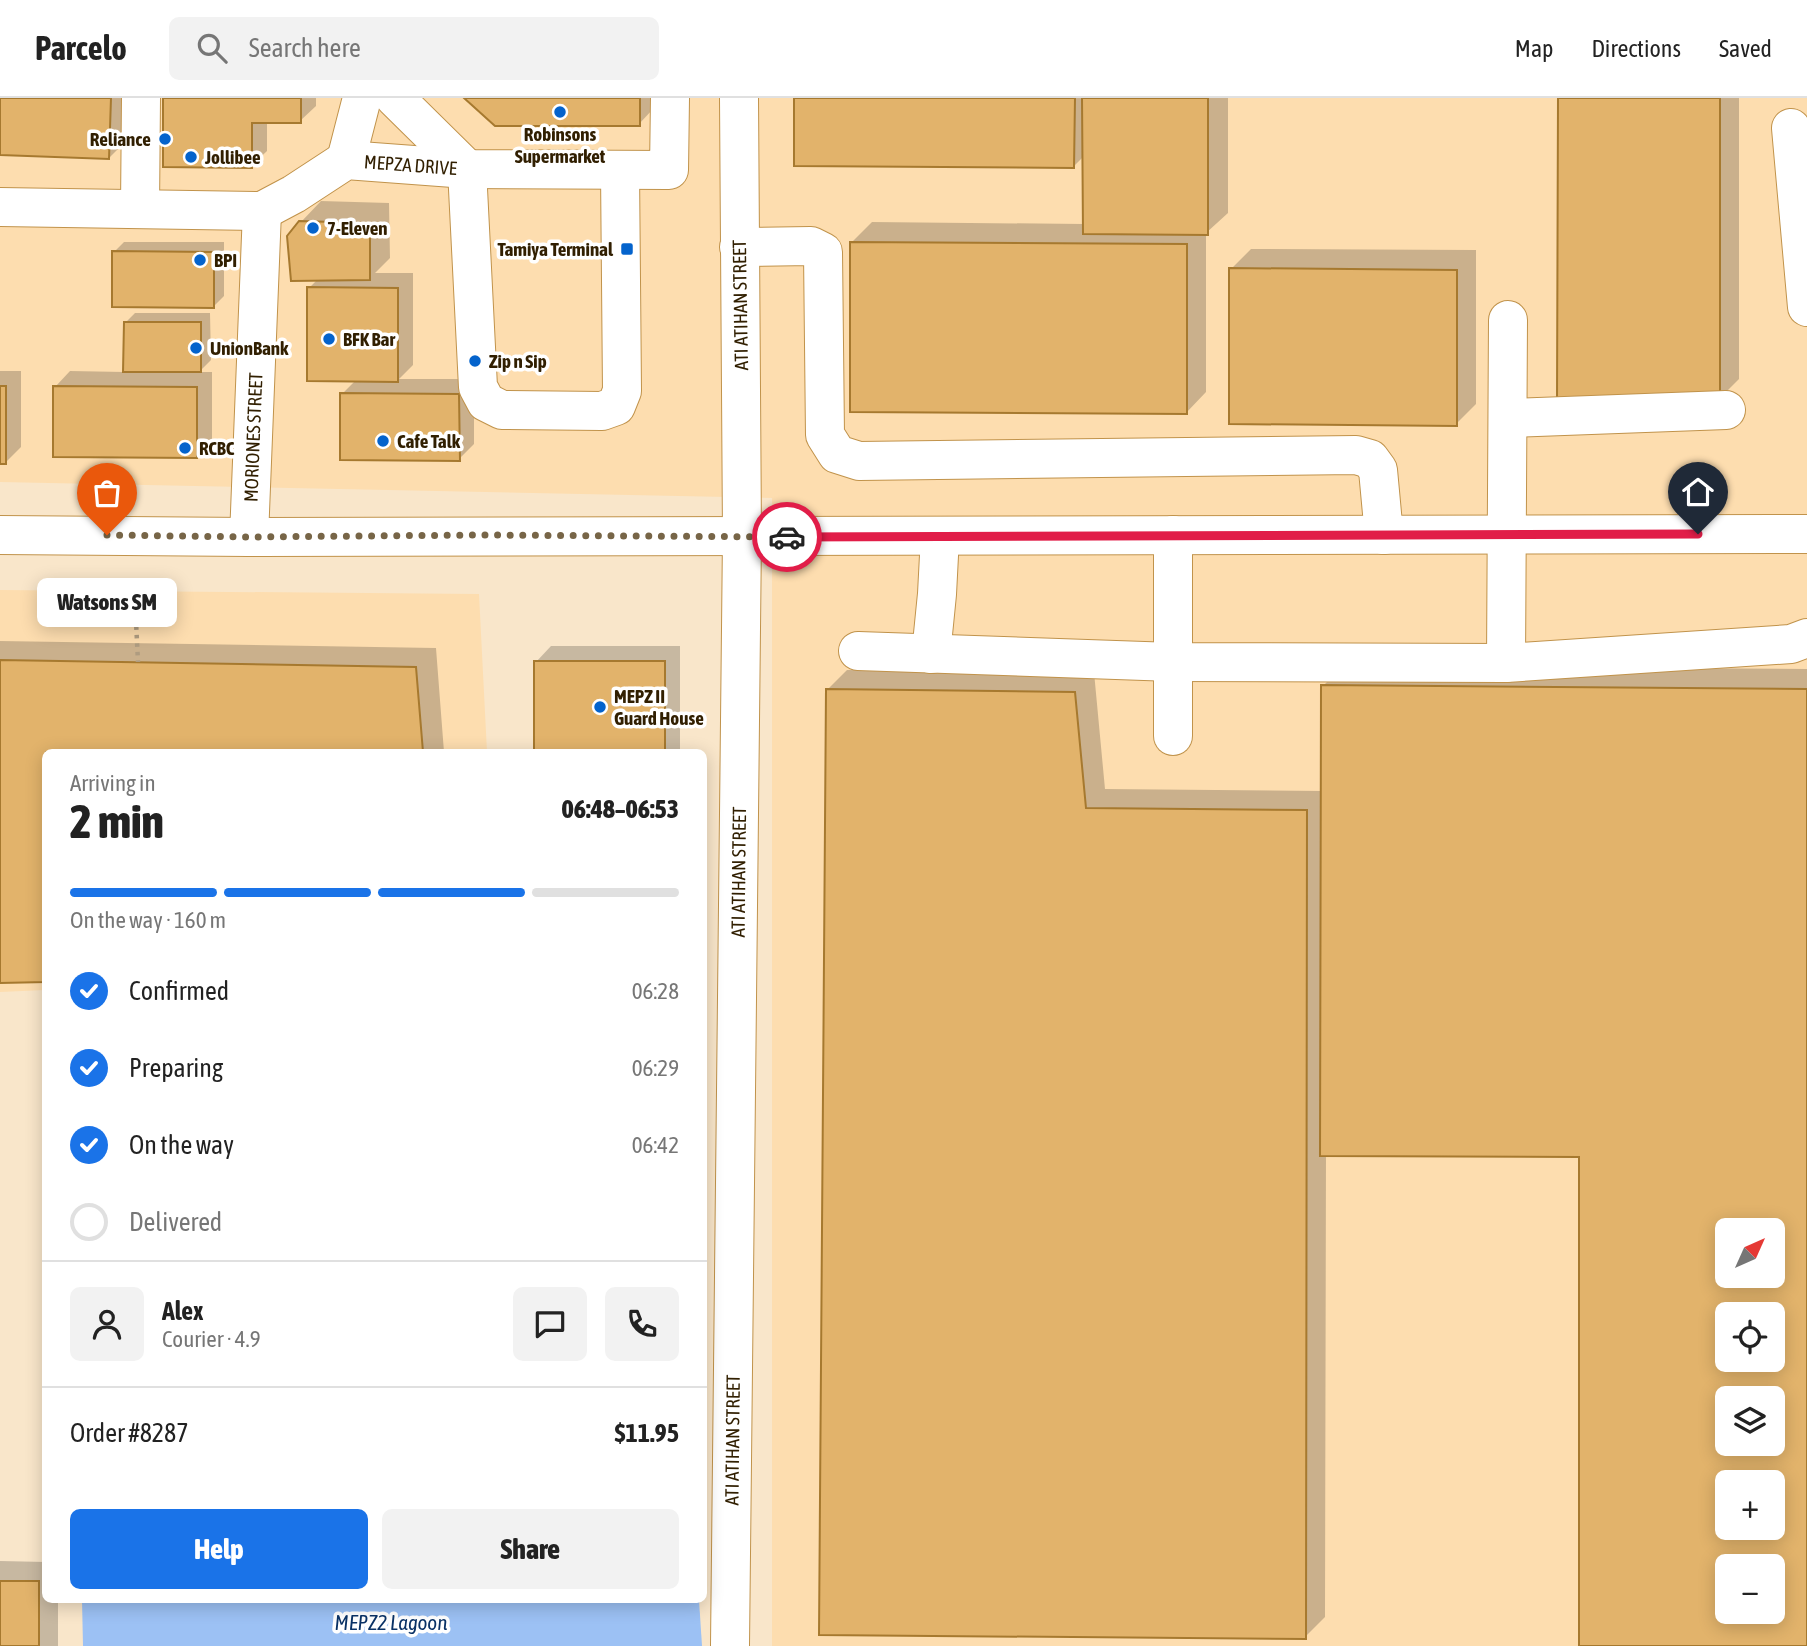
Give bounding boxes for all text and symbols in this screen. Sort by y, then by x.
search box [169,17,659,80]
text: Parcelo [35,29,127,67]
icon: search [193,29,231,67]
text: Search here [249,33,361,63]
text: Map [1515,35,1553,62]
text: Directions [1591,35,1681,62]
text: Saved [1719,35,1772,62]
marker: Robinsons Supermarket [552,104,568,120]
place label: Robinsons Supermarket [515,123,606,167]
place label: Reliance [90,128,151,150]
marker: Reliance [157,131,173,147]
place label: Jollibee [204,146,261,168]
marker: Jollibee [183,149,199,165]
street label: MEPZA DRIVE [363,150,458,179]
place label: 7-Eleven [327,217,388,239]
marker: 7-Eleven [305,220,321,236]
place label: Tamiya Terminal [497,238,614,260]
street label: ATI ATIHAN STREET [728,239,752,370]
marker: Tamiya Terminal [619,241,635,257]
place label: BPI [214,249,237,271]
marker: BPI [192,252,208,268]
place label: BFK Bar [343,328,395,350]
marker: BFK Bar [321,331,337,347]
place label: UnionBank [210,337,289,359]
marker: UnionBank [188,340,204,356]
place label: Zip n Sip [489,350,547,372]
marker: Zip n Sip [467,353,483,369]
street label: MORIONES STREET [239,371,267,502]
place label: Cafe Talk [397,430,461,452]
marker: Cafe Talk [375,433,391,449]
place label: RCBC [199,437,235,459]
marker: RCBC [177,440,193,456]
pin [1668,462,1728,534]
pin [77,463,137,535]
icon: home [1679,473,1717,511]
icon: bag [88,474,126,512]
courier [752,502,822,572]
icon: car [768,518,806,556]
callout: Watsons SM [37,577,177,626]
text: Watsons SM [57,589,157,615]
place label: MEPZ II Guard House [614,685,704,729]
marker: MEPZ II Guard House [592,699,608,715]
text: Arriving in [70,770,156,796]
text: 06:48–06:53 [562,794,679,824]
text: 2 min [70,795,164,848]
street label: ATI ATIHAN STREET [727,806,750,938]
text: On the way · 160 m [70,907,226,933]
icon: check [70,972,108,1010]
text: Confirmed [129,976,229,1006]
text: 06:28 [632,978,679,1004]
icon: check [70,1049,108,1087]
text: Preparing [129,1053,223,1083]
text: 06:29 [632,1055,679,1081]
icon: check [70,1126,108,1164]
text: On the way [129,1130,234,1160]
text: 06:42 [632,1132,679,1158]
text: Delivered [129,1207,222,1237]
north arrow [1715,1218,1785,1288]
map controls [1715,1218,1785,1624]
button: person [70,1287,144,1361]
button: chat [513,1287,587,1361]
button: phone [605,1287,679,1361]
text: Alex [162,1296,203,1326]
button: locate [1715,1302,1785,1372]
text: Courier · 4.9 [162,1326,261,1352]
street label: ATI ATIHAN STREET [721,1374,744,1505]
button: layers [1715,1386,1785,1456]
text: Order #8287 [70,1418,189,1448]
text: $11.95 [615,1418,679,1448]
button: + [1715,1470,1785,1540]
button: Help [70,1509,368,1589]
button: Share [382,1509,679,1589]
button: − [1715,1554,1785,1624]
water label: MEPZ2 Lagoon [335,1610,447,1634]

